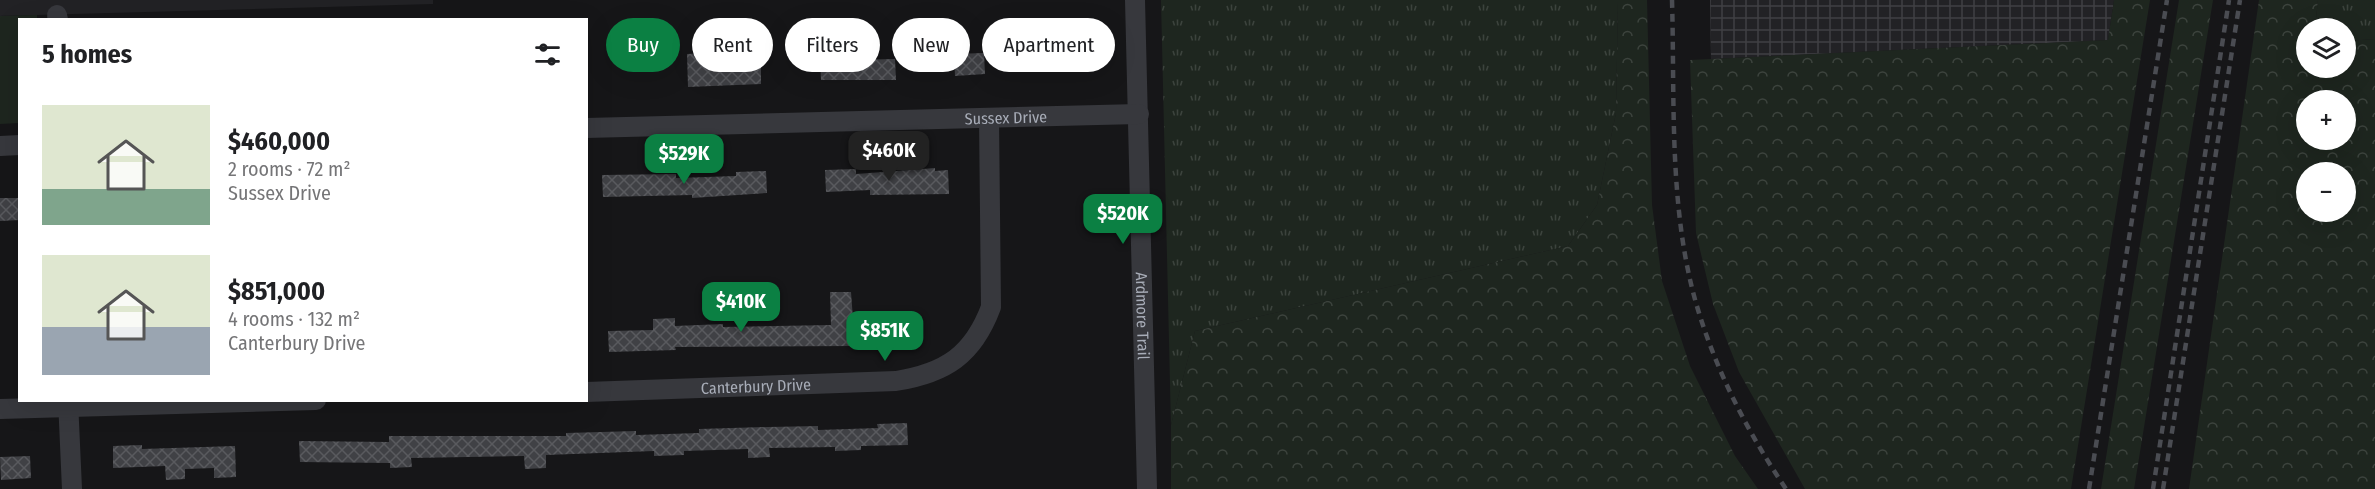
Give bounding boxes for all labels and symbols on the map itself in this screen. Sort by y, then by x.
street label: Sussex Drive [964,107,1047,128]
pin: $460K [847,131,931,182]
pin: $529K [642,134,726,185]
pin: $520K [1081,194,1165,245]
street label: Ardmore Trail [1132,272,1153,360]
pin: $410K [699,282,783,333]
pin: $851K [843,311,927,362]
street label: Canterbury Drive [701,375,811,397]

